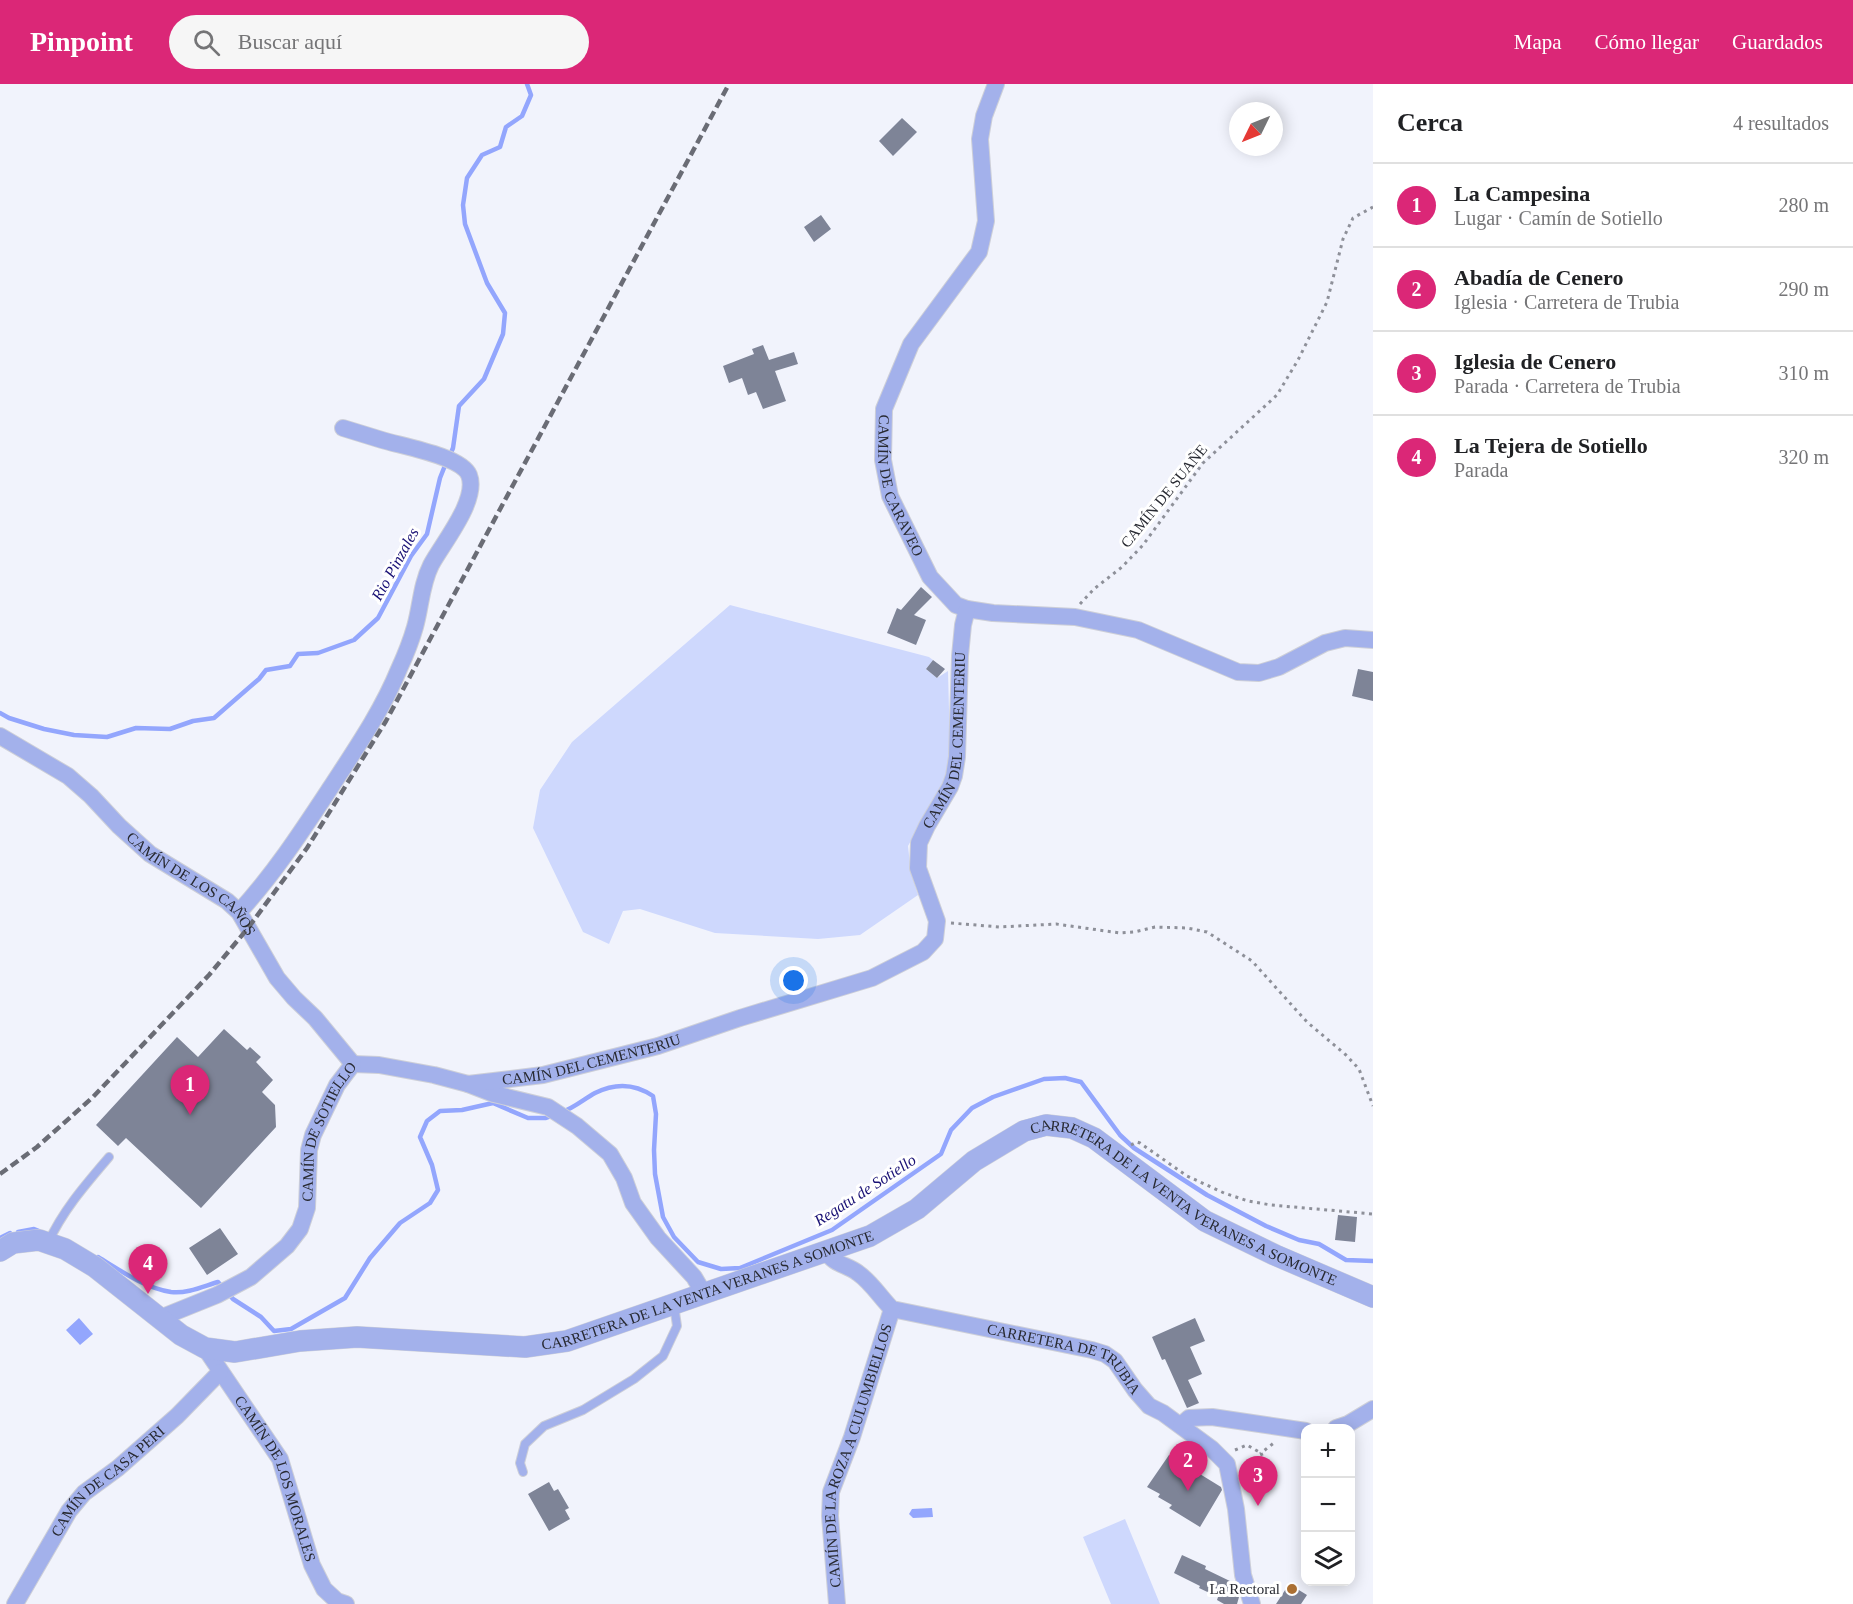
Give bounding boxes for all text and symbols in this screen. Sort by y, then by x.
search box [169,15,589,69]
text: Pinpoint [30,26,133,57]
icon: search [190,26,223,59]
text: Buscar aquí [238,29,342,54]
text: Mapa [1514,30,1562,54]
text: Cómo llegar [1595,30,1699,54]
text: Guardados [1732,30,1823,54]
north arrow [1229,102,1283,156]
text: Cerca [1397,108,1463,137]
text: 4 resultados [1733,112,1829,134]
text: La Campesina [1454,181,1590,206]
text: 1 [1412,194,1422,216]
text: 280 m [1778,194,1829,216]
text: Lugar · Camín de Sotiello [1454,207,1663,229]
text: Abadía de Cenero [1454,265,1624,290]
text: 2 [1412,278,1422,300]
text: 290 m [1778,278,1829,300]
text: Iglesia · Carretera de Trubia [1454,291,1679,313]
text: Iglesia de Cenero [1454,349,1616,374]
text: 3 [1412,362,1422,384]
text: 310 m [1778,362,1829,384]
text: Parada · Carretera de Trubia [1454,375,1681,397]
street label: CAMÍN DE CARAVEO [875,414,927,559]
text: La Tejera de Sotiello [1454,433,1648,458]
street label: CAMÍN DE SUAÑE [1118,441,1210,551]
text: 4 [1412,446,1422,468]
text: 320 m [1778,446,1829,468]
text: Parada [1454,459,1508,481]
water label: Rio Pinzales [368,525,422,604]
street label: CAMÍN DEL CEMENTERIU [919,651,968,831]
street label: CAMÍN DE LOS CAÑOS [124,829,259,938]
your location [779,966,808,995]
street label: CAMÍN DEL CEMENTERIU [501,1031,683,1088]
street label: CAMÍN DE SOTIELLO [299,1059,360,1202]
pin: 1 [170,1066,210,1115]
street label: CARRETERA DE LA VENTA VERANES A SOMONTE [1028,1116,1339,1289]
water label: Regatu de Sotiello [810,1151,919,1230]
street label: CARRETERA DE LA VENTA VERANES A SOMONTE [540,1227,876,1353]
pin: 4 [128,1244,168,1294]
street label: CARRETERA DE TRUBIA [986,1321,1144,1398]
street label: CAMÍN DE LA ROZA A CULUMBIELLOS [822,1322,895,1588]
street label: CAMÍN DE LOS MORALES [232,1393,319,1563]
street label: CAMÍN DE CASA PERI [48,1423,168,1539]
map controls [1301,1424,1355,1586]
button: + [1301,1424,1355,1478]
pin: 2 [1168,1442,1208,1491]
pin: 3 [1238,1456,1278,1506]
button: − [1301,1478,1355,1532]
button: layers [1301,1532,1355,1586]
place label: La Rectoral [1210,1581,1280,1597]
marker: La Rectoral [1285,1582,1299,1596]

